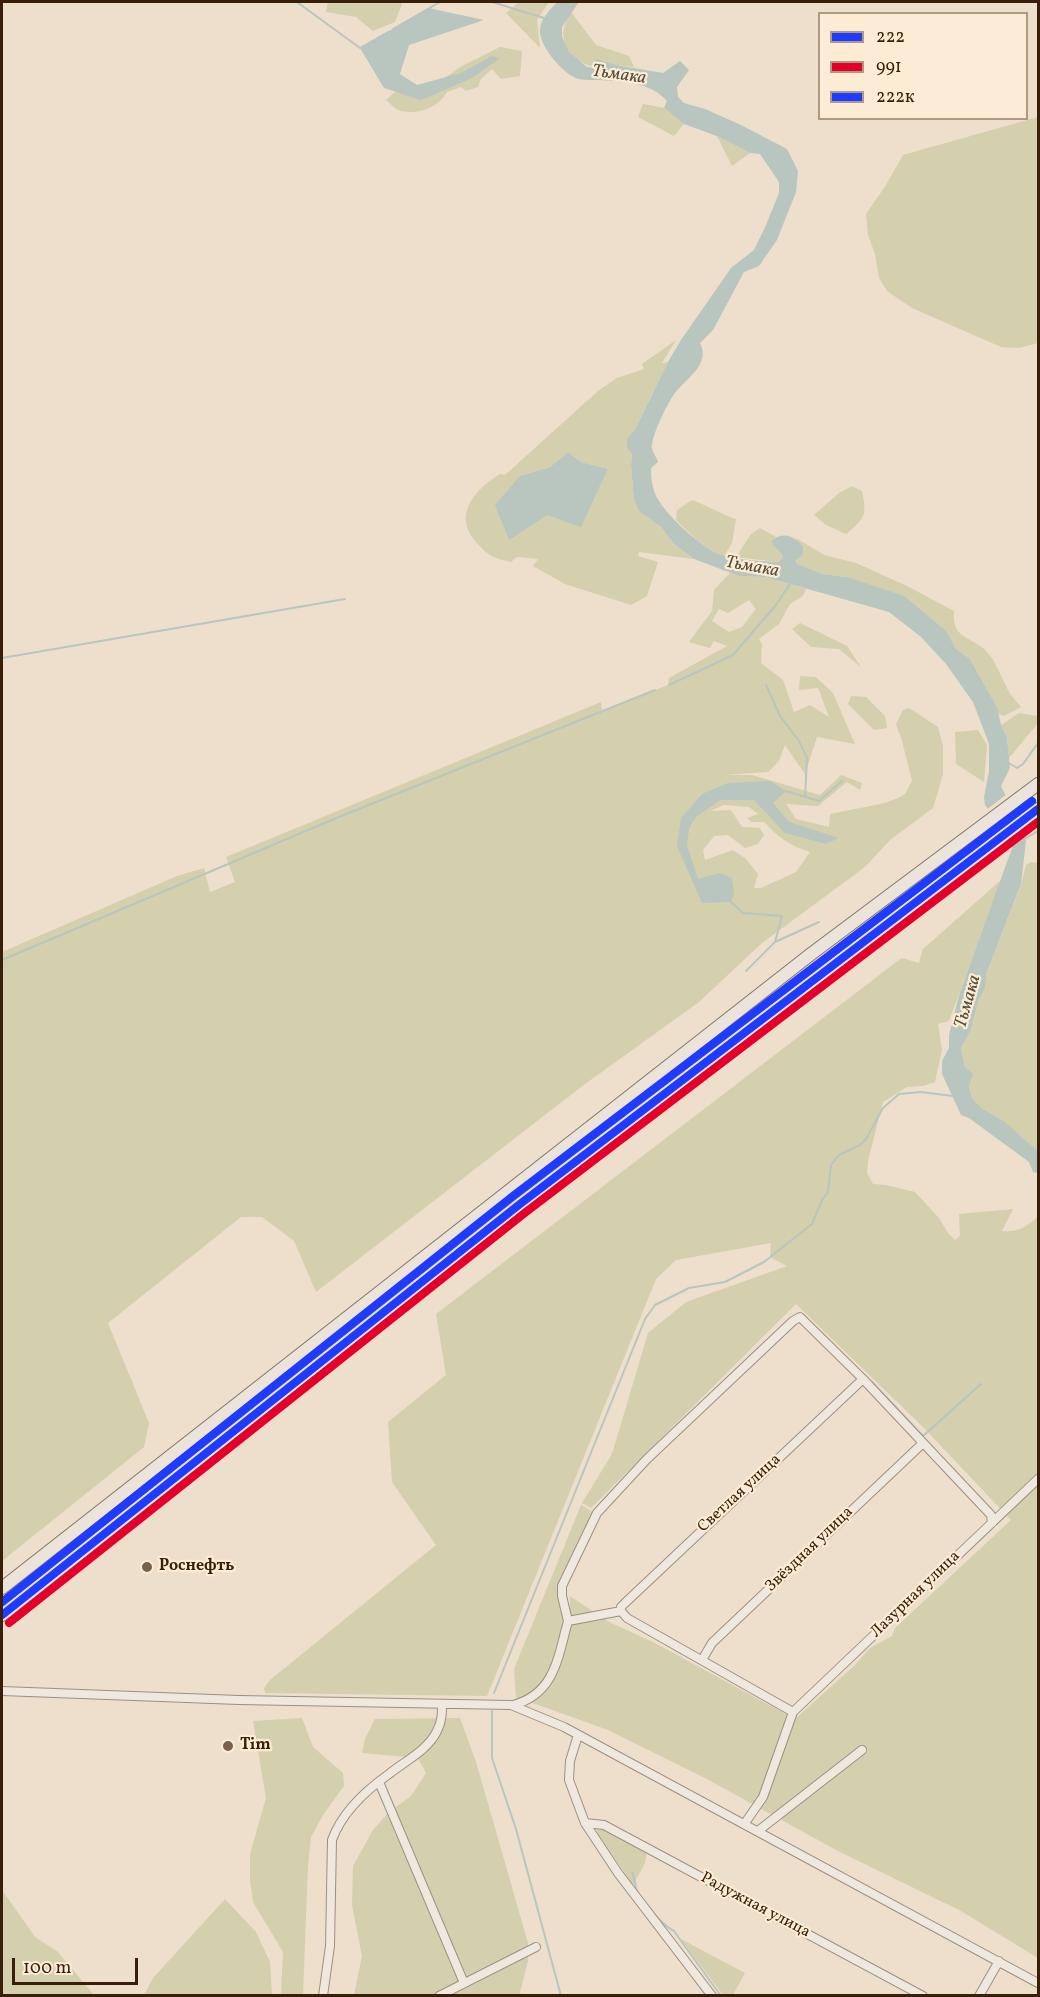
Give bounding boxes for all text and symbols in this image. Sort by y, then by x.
legend [818,12,1028,120]
text: 222 [876,25,905,50]
text: 991 [876,55,902,80]
water label: Тьмака [591,62,647,90]
text: 222к [876,85,915,110]
water label: Тьмака [723,553,781,583]
water label: Тьмака [951,973,987,1031]
street label: Светлая улица [694,1451,786,1537]
street label: Звёздная улица [762,1503,858,1597]
street label: Лазурная улица [867,1547,965,1643]
place label: Роснефть [159,1557,234,1577]
marker: Роснефть [140,1560,154,1574]
place label: Tim [240,1736,271,1756]
marker: Tim [221,1739,235,1753]
street label: Радужная улица [697,1869,813,1943]
scale bar [15,1946,141,1984]
text: 100 m [23,1956,72,1981]

